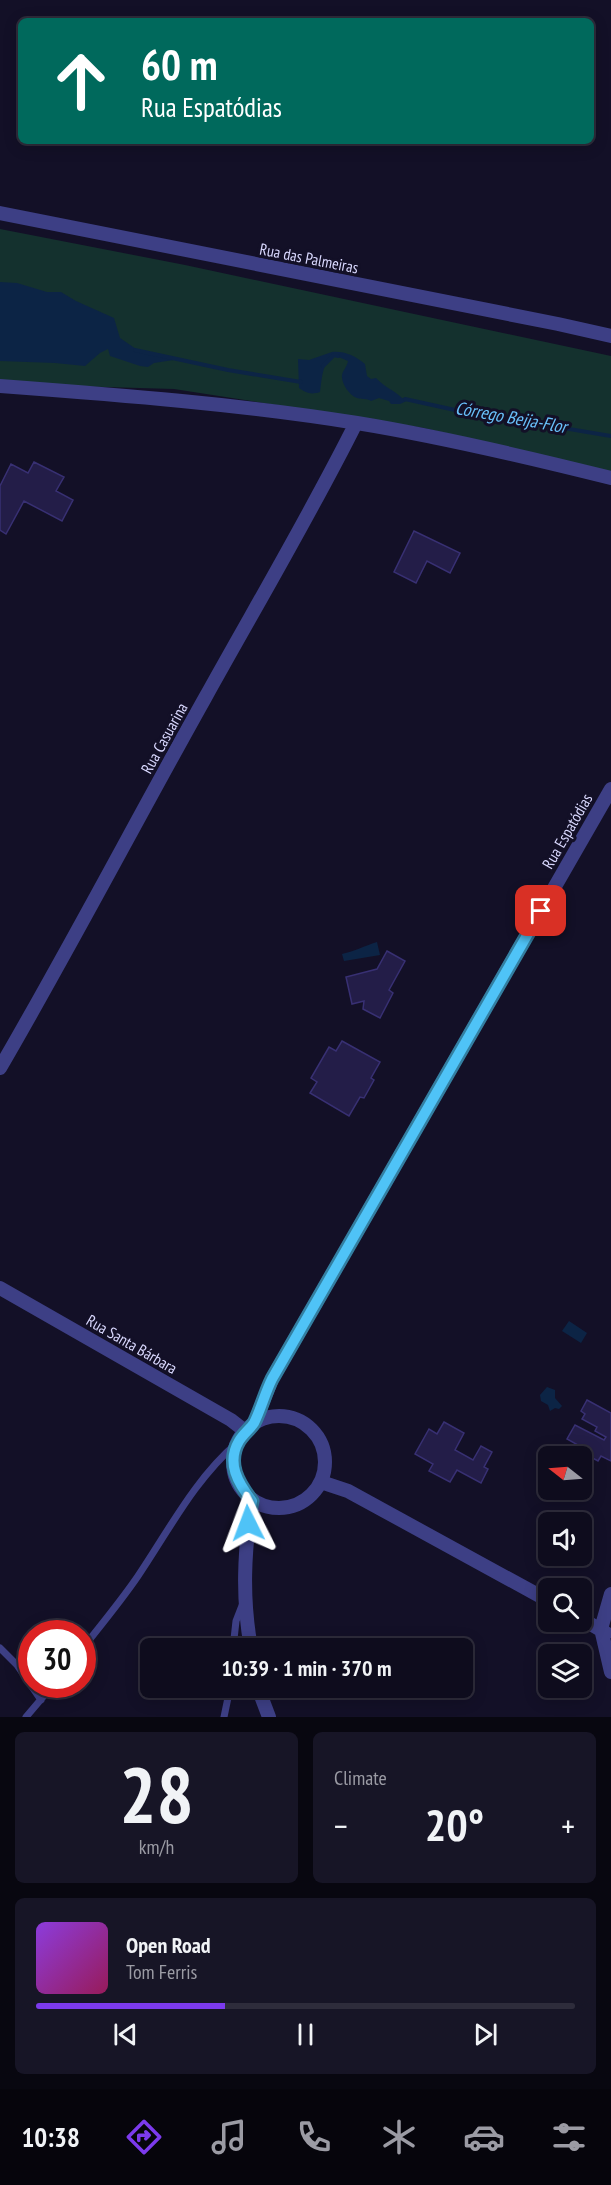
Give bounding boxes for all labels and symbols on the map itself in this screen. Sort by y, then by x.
street label: Rua das Palmeiras [258,239,360,277]
water label: Córrego Beija-Flor [454,396,571,439]
street label: Rua Casuarina [136,699,192,777]
street label: Rua Espatódias [537,790,597,872]
pin [515,885,566,936]
street label: Rua Santa Bárbara [83,1310,181,1378]
north arrow [538,1446,592,1500]
position arrow [216,1491,280,1555]
speed limit sign: 30 [18,1620,96,1698]

